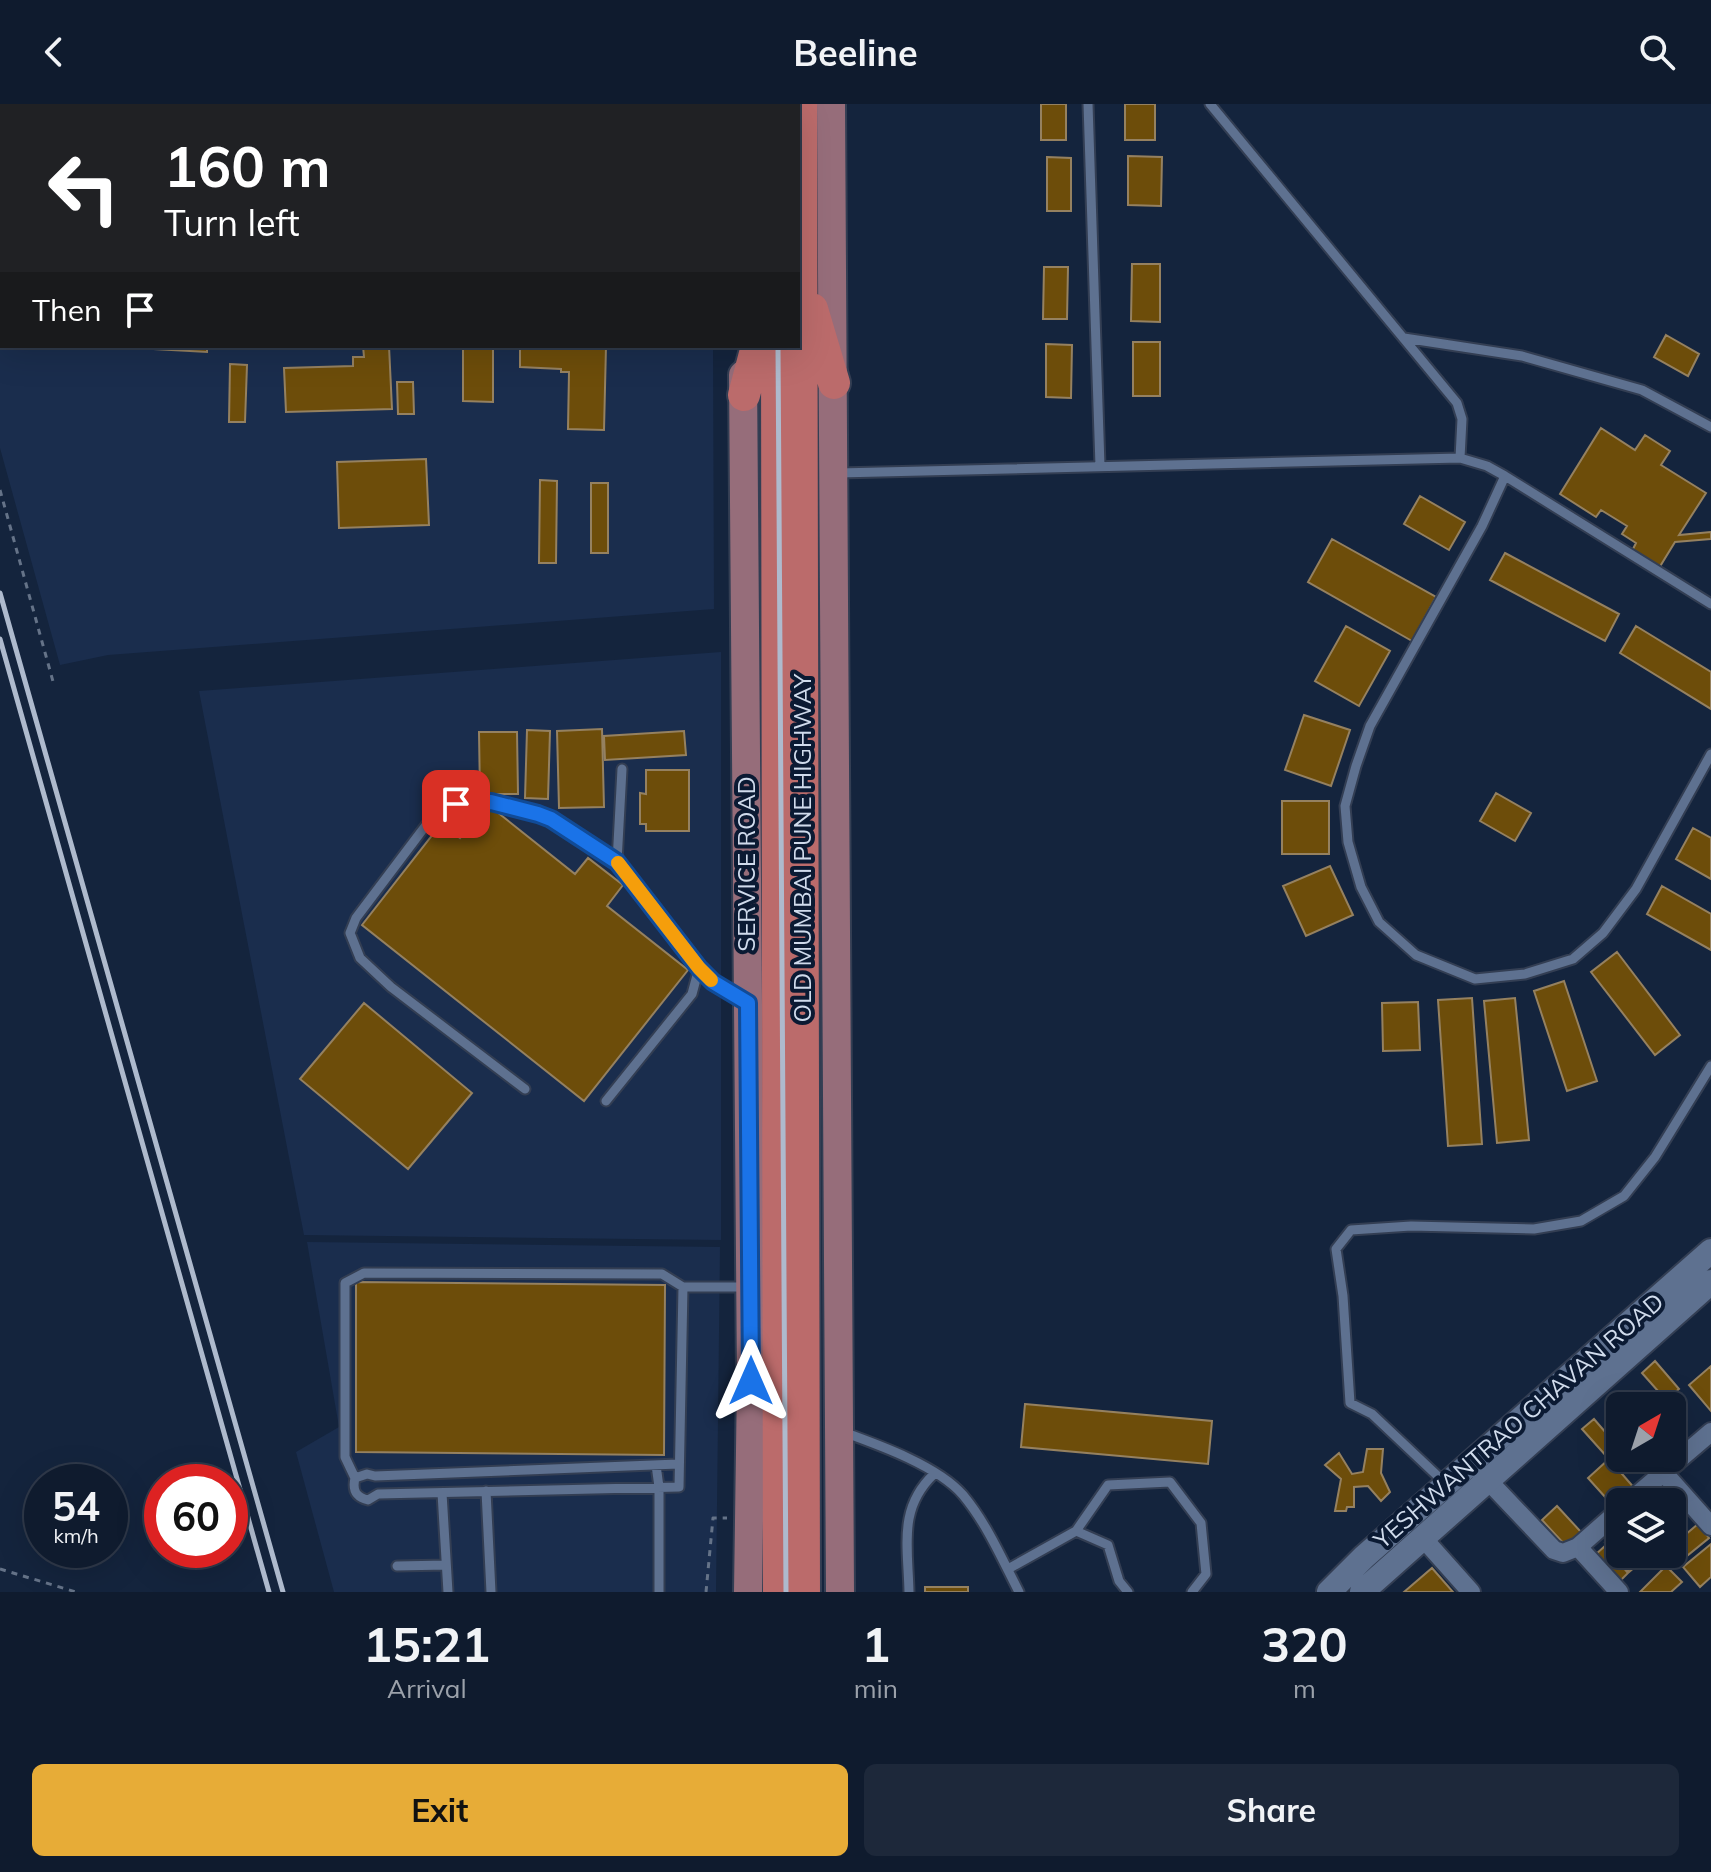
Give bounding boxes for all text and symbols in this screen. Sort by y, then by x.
icon: back [32,30,76,74]
text: Beeline [793,30,918,75]
icon: search [1635,30,1679,74]
text: 160 m [164,131,331,201]
icon: left [32,136,136,240]
text: Turn left [164,200,300,245]
icon: arrive [118,288,162,332]
text: Then [32,291,102,329]
street label: OLD MUMBAI PUNE HIGHWAY [787,673,817,1022]
pin [422,770,490,838]
street label: SERVICE ROAD [731,776,761,952]
icon: arrive [434,782,478,826]
street label: YESHWANTRAO CHAVAN ROAD [1366,1286,1670,1555]
position arrow [709,1339,793,1423]
north arrow [1606,1392,1686,1472]
map controls [1606,1392,1686,1568]
speed limit sign: 60 [144,1464,248,1568]
text: 54 [52,1481,100,1531]
button: layers [1606,1488,1686,1568]
text: km/h [53,1523,99,1548]
text: 15:21 [363,1614,490,1674]
text: 1 [861,1614,890,1674]
text: 320 [1261,1614,1348,1674]
text: Arrival [387,1672,467,1705]
text: min [854,1672,898,1705]
text: m [1293,1672,1316,1705]
button: Exit [32,1764,848,1856]
button: Share [864,1764,1679,1856]

